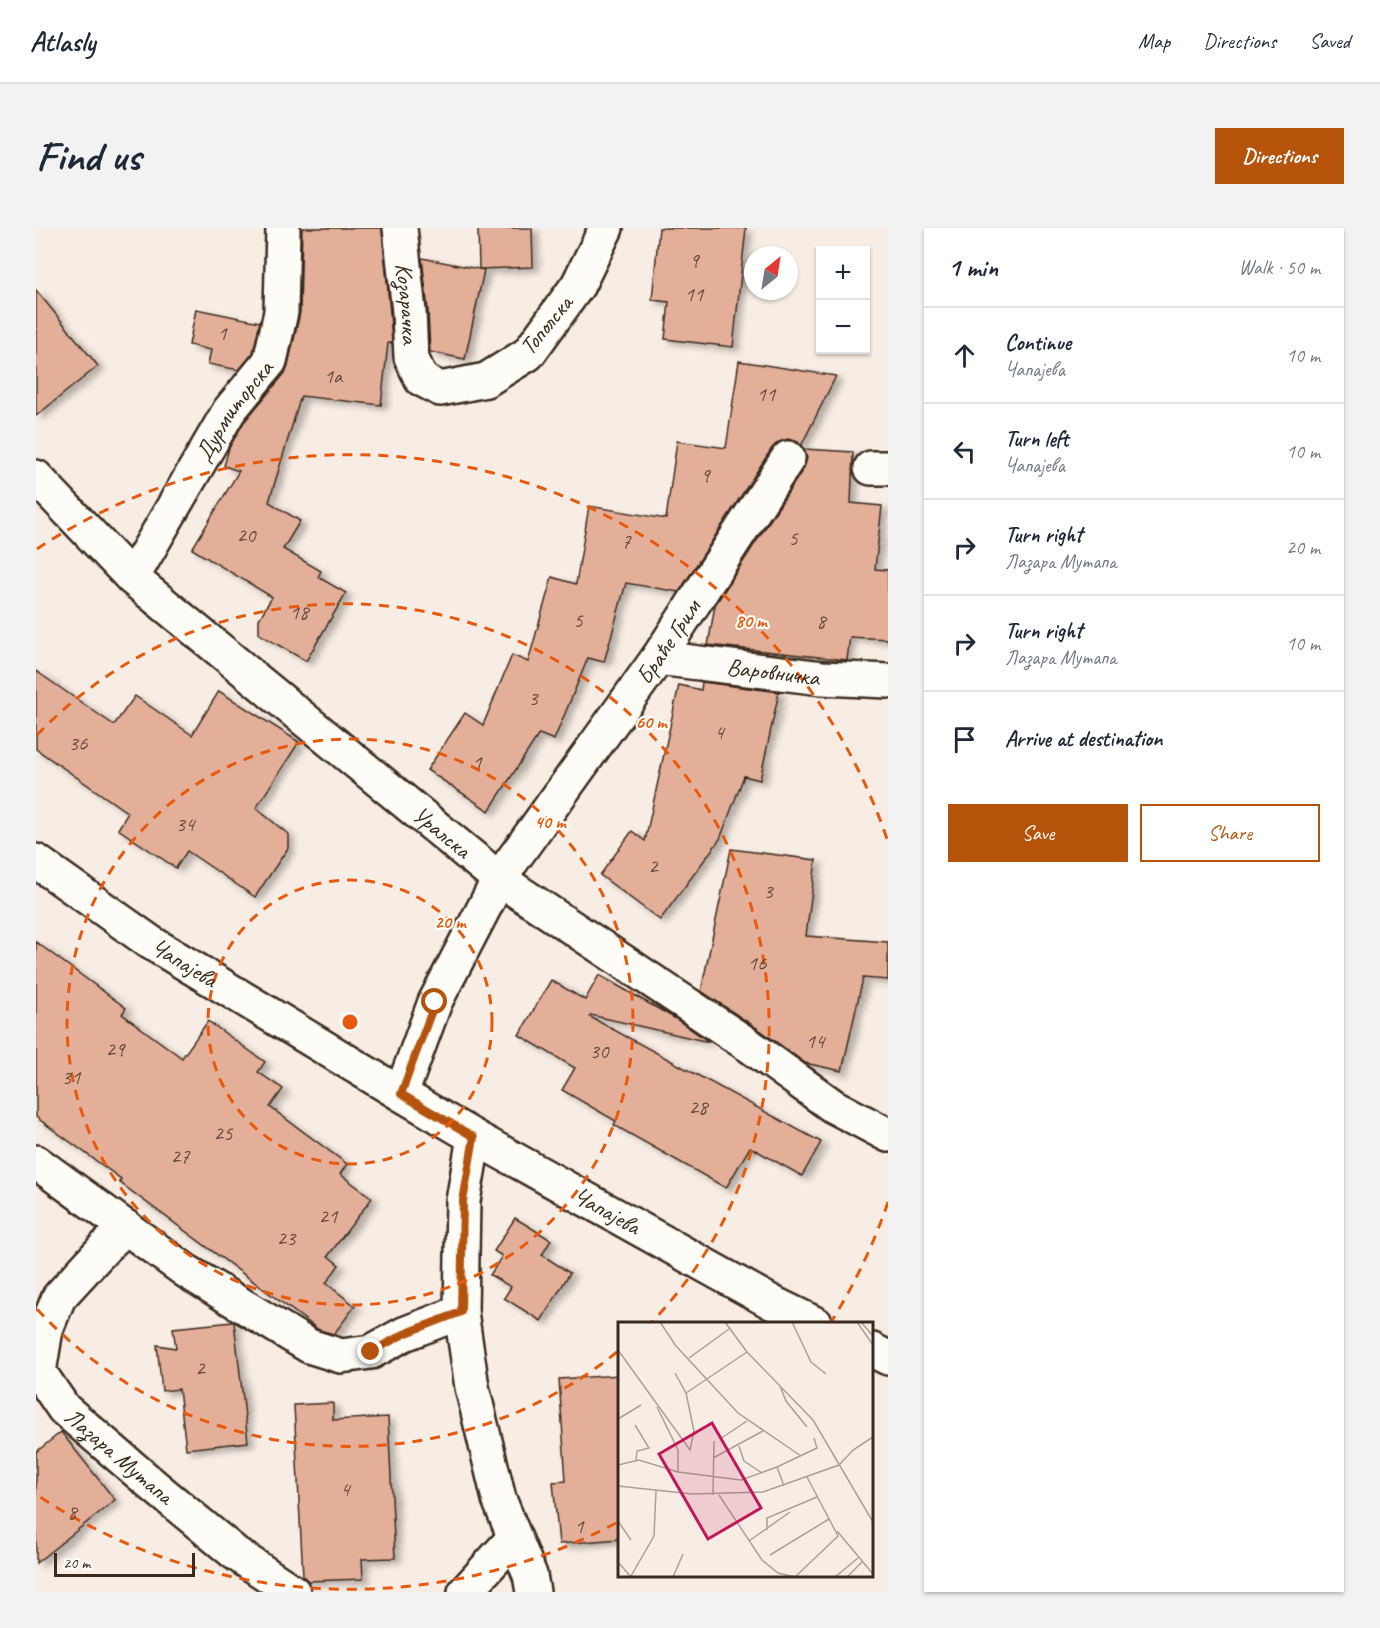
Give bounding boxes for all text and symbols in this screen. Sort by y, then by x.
text: Atlasly [30,24,95,59]
text: Map [1138,28,1170,54]
text: Directions [1203,28,1276,54]
text: Saved [1309,28,1350,54]
button: Directions [1215,128,1344,184]
text: Find us [36,130,141,183]
north arrow [744,246,798,300]
map controls [816,246,870,354]
button: + [816,246,870,300]
house number: 9 [689,247,700,273]
text: 1 min [948,251,998,284]
text: Walk · 50 m [1239,255,1320,280]
street label: Козарачка [389,262,425,346]
house number: 11 [685,281,705,307]
street label: Тополска [513,287,580,361]
button: − [816,300,870,354]
house number: 1 [217,320,228,346]
text: Continue [1005,329,1071,357]
icon: ahead [948,339,981,372]
text: 10 m [1286,343,1320,368]
street label: Дурмиторска [188,353,281,467]
text: Чапајева [1005,357,1065,382]
house number: 1a [324,363,344,389]
house number: 11 [757,381,777,407]
text: Turn left [1005,425,1069,453]
icon: left [948,435,981,468]
text: 10 m [1286,439,1320,464]
text: Чапајева [1005,453,1065,478]
house number: 9 [700,462,711,488]
text: Turn right [1005,521,1082,549]
house number: 20 [237,522,257,548]
house number: 5 [788,525,799,551]
house number: 7 [621,528,632,554]
icon: right [948,531,981,564]
text: 20 m [1286,535,1320,560]
text: Лазара Мутапа [1005,549,1116,574]
street label: Браће Грим [629,592,708,690]
house number: 18 [290,599,311,625]
house number: 5 [573,607,584,633]
house number: 8 [816,608,828,634]
text: 80 m [736,610,768,632]
text: Turn right [1005,617,1082,645]
icon: right [948,627,981,660]
text: 10 m [1286,631,1320,656]
text: Лазара Мутапа [1005,645,1116,670]
street label: Варовничка [725,652,823,693]
house number: 3 [528,685,539,711]
text: 60 m [635,711,668,733]
house number: 4 [714,719,726,745]
icon: arrive [948,723,981,756]
text: Arrive at destination [1005,725,1162,753]
house number: 36 [69,730,88,756]
house number: 1 [472,749,483,775]
street label: Уралска [407,799,478,866]
button: Save [948,804,1128,862]
button: Share [1140,804,1320,862]
house number: 34 [176,811,197,837]
text: 40 m [535,811,567,833]
house number: 2 [648,853,659,879]
house number: 3 [763,878,774,904]
text: 20 m [435,911,467,933]
street label: Чапајева [146,931,224,995]
house number: 16 [748,950,767,976]
route start [421,988,447,1014]
centre of rings [340,1012,360,1032]
house number: 14 [806,1028,827,1054]
house number: 29 [106,1036,126,1062]
house number: 30 [590,1038,610,1064]
house number: 31 [62,1064,82,1090]
house number: 28 [689,1094,710,1120]
house number: 25 [214,1120,234,1146]
house number: 27 [171,1143,191,1169]
street label: Чапајева [568,1180,647,1242]
house number: 21 [319,1203,339,1229]
house number: 23 [277,1225,297,1251]
inset map [618,1322,873,1577]
route end [357,1338,383,1364]
house number: 2 [195,1355,206,1381]
street label: Лазара Мутапа [58,1401,181,1512]
house number: 4 [340,1476,352,1502]
house number: 8 [67,1499,79,1525]
house number: 1 [574,1513,585,1539]
scale bar [54,1550,195,1578]
text: 20 m [63,1553,90,1573]

